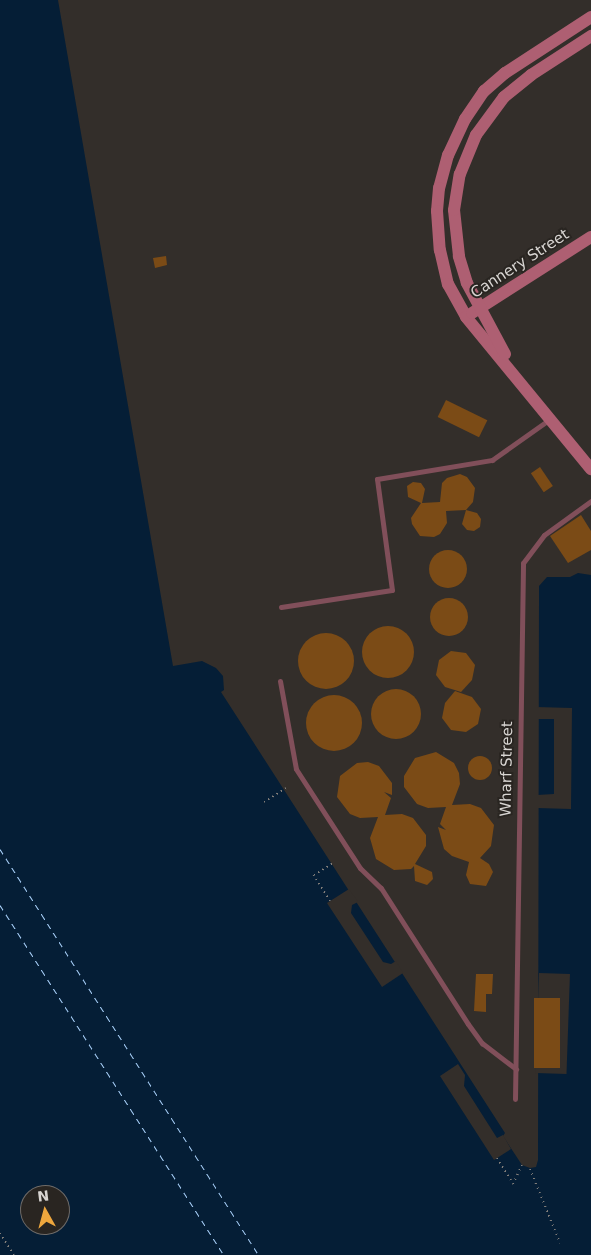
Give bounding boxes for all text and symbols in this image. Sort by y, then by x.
street label: Cannery Street [468,226,572,302]
street label: Wharf Street [497,721,517,817]
north arrow [20,1185,70,1235]
text: N [37,1187,50,1205]

